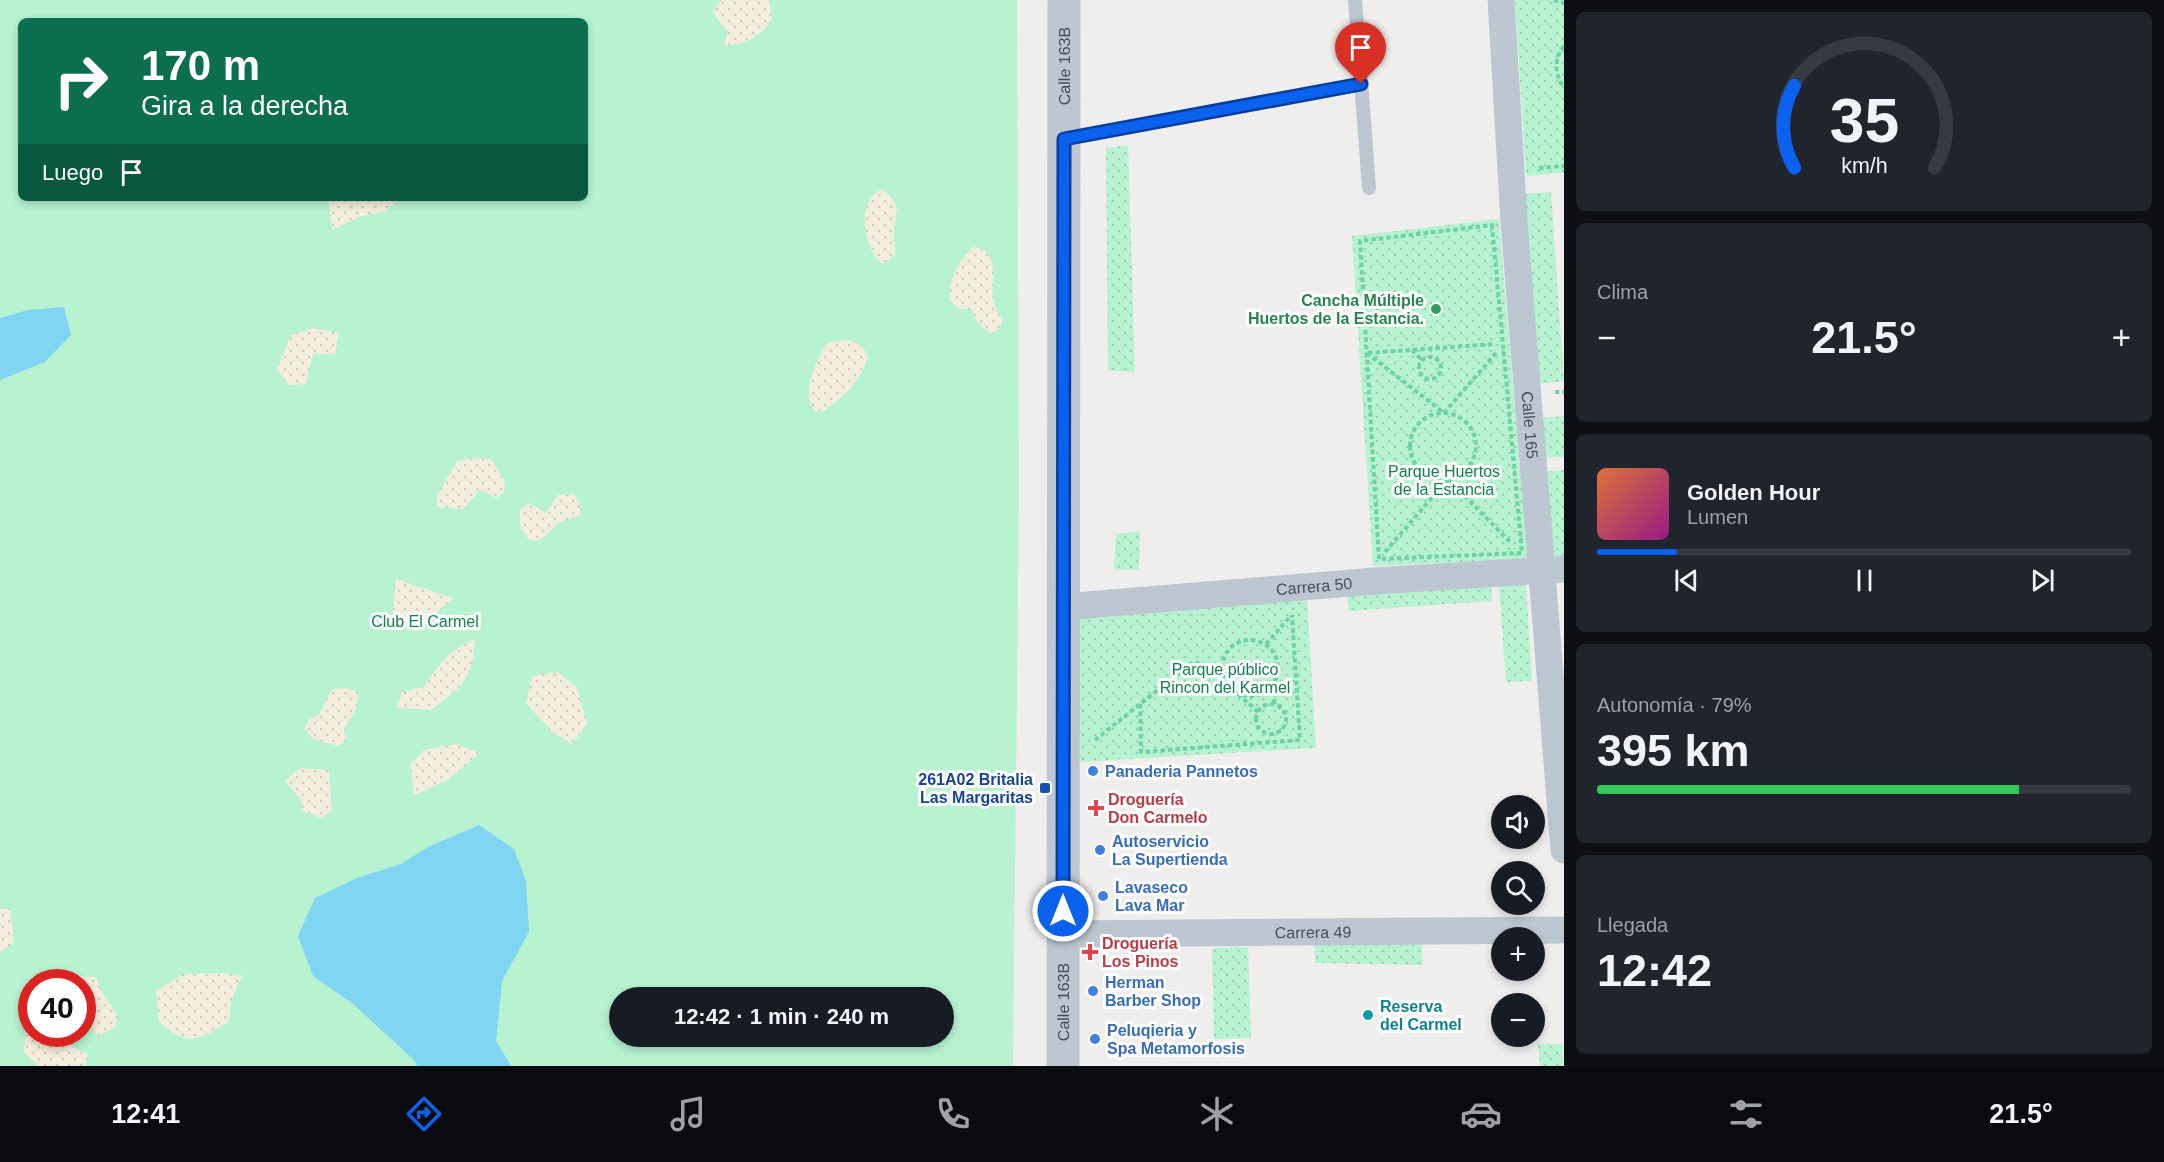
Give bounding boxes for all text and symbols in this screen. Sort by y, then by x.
pin [1335,22,1386,84]
street label: Calle 163B [1056,27,1073,105]
icon: arrive [1344,31,1377,64]
icon: right [42,42,120,120]
text: 170 m [141,42,260,89]
text: 35 [1829,87,1899,156]
text: Gira a la derecha [141,91,348,121]
text: km/h [1841,155,1887,179]
icon: arrive [115,156,148,189]
text: Luego [42,160,103,185]
text: Clima [1597,281,1648,303]
place label: Cancha Múltiple Huertos de la Estancia. [1248,292,1424,327]
marker: Cancha Múltiple Huertos de la Estancia. [1429,302,1443,316]
text: 21.5° [1811,312,1917,363]
text: − [1597,319,1616,356]
text: + [2112,319,2131,356]
street label: Calle 165 [1519,391,1541,460]
park label: Parque Huertos de la Estancia [1388,463,1500,498]
text: Golden Hour [1687,480,1820,505]
text: Lumen [1687,506,1748,528]
icon: previous [1670,564,1703,597]
icon: pause [1848,564,1881,597]
icon: next [2026,564,2059,597]
street label: Carrera 50 [1275,575,1353,598]
park label: Club El Carmel [371,613,479,630]
park label: Parque público Rincon del Karmel [1160,661,1290,696]
text: Autonomía · 79% [1597,694,1752,716]
text: 395 km [1597,725,1750,776]
place label: Panaderia Pannetos [1105,763,1258,780]
marker: Panaderia Pannetos [1086,764,1100,778]
place label: 261A02 Britalia Las Margaritas [918,771,1033,806]
marker: 261A02 Britalia Las Margaritas [1038,781,1052,795]
place label: Droguería Don Carmelo [1108,791,1208,826]
map controls [1491,795,1545,1047]
button: sound [1491,795,1545,849]
marker: Droguería Don Carmelo [1089,801,1103,815]
place label: Autoservicio La Supertienda [1112,833,1228,868]
marker: Autoservicio La Supertienda [1093,843,1107,857]
button: search [1491,861,1545,915]
position arrow [1031,879,1095,943]
place label: Lavaseco Lava Mar [1115,879,1188,914]
marker: Lavaseco Lava Mar [1096,889,1110,903]
text: Llegada [1597,914,1668,936]
street label: Carrera 49 [1275,924,1351,941]
button: + [1491,927,1545,981]
place label: Droguería Los Pinos [1102,935,1179,970]
marker: Droguería Los Pinos [1083,945,1097,959]
text: 12:42 [1597,945,1712,996]
street label: Calle 163B [1055,963,1072,1041]
speed limit sign: 40 [18,969,96,1047]
place label: Herman Barber Shop [1105,974,1201,1009]
marker: Herman Barber Shop [1086,984,1100,998]
button: − [1491,993,1545,1047]
place label: Reserva del Carmel [1380,998,1462,1033]
text: 12:42 · 1 min · 240 m [674,1004,889,1029]
marker: Reserva del Carmel [1361,1008,1375,1022]
place label: Peluqieria y Spa Metamorfosis [1107,1022,1245,1057]
marker: Peluqieria y Spa Metamorfosis [1088,1032,1102,1046]
icon: directions [403,1093,445,1135]
icon: music [667,1093,709,1135]
icon: phone [932,1093,974,1135]
icon: climate [1196,1093,1238,1135]
icon: car [1460,1093,1502,1135]
icon: filters [1725,1093,1767,1135]
text: 12:41 [111,1099,180,1129]
text: 21.5° [1989,1099,2053,1129]

